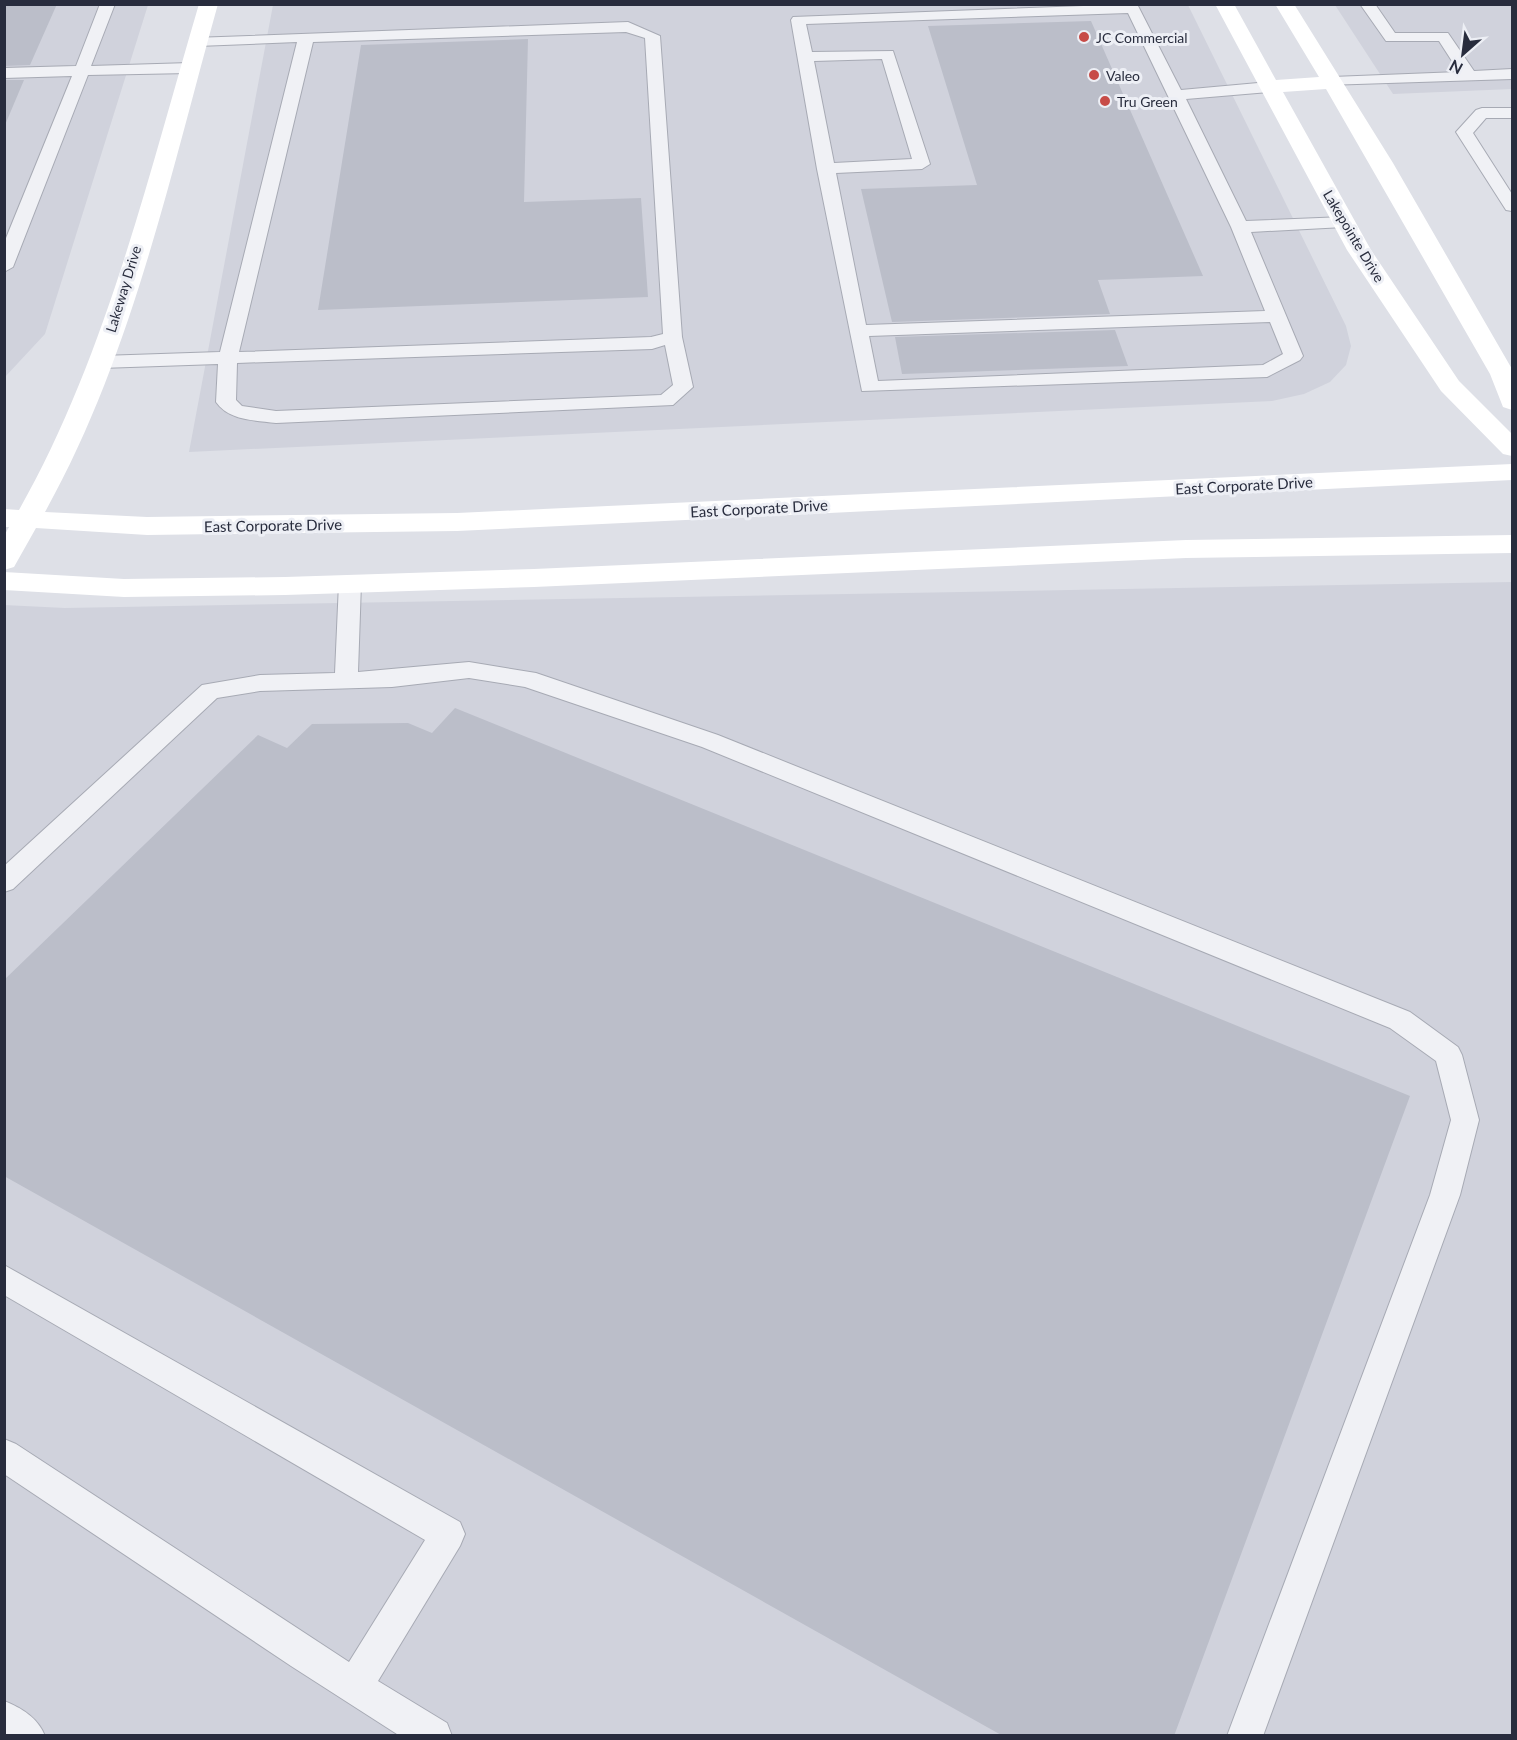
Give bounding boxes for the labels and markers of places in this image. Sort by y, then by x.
place label: JC Commercial [1096,29,1188,46]
marker: JC Commercial [1077,30,1091,44]
place label: Valeo [1106,67,1140,84]
marker: Valeo [1087,68,1101,82]
place label: Tru Green [1117,93,1178,110]
marker: Tru Green [1098,94,1112,108]

